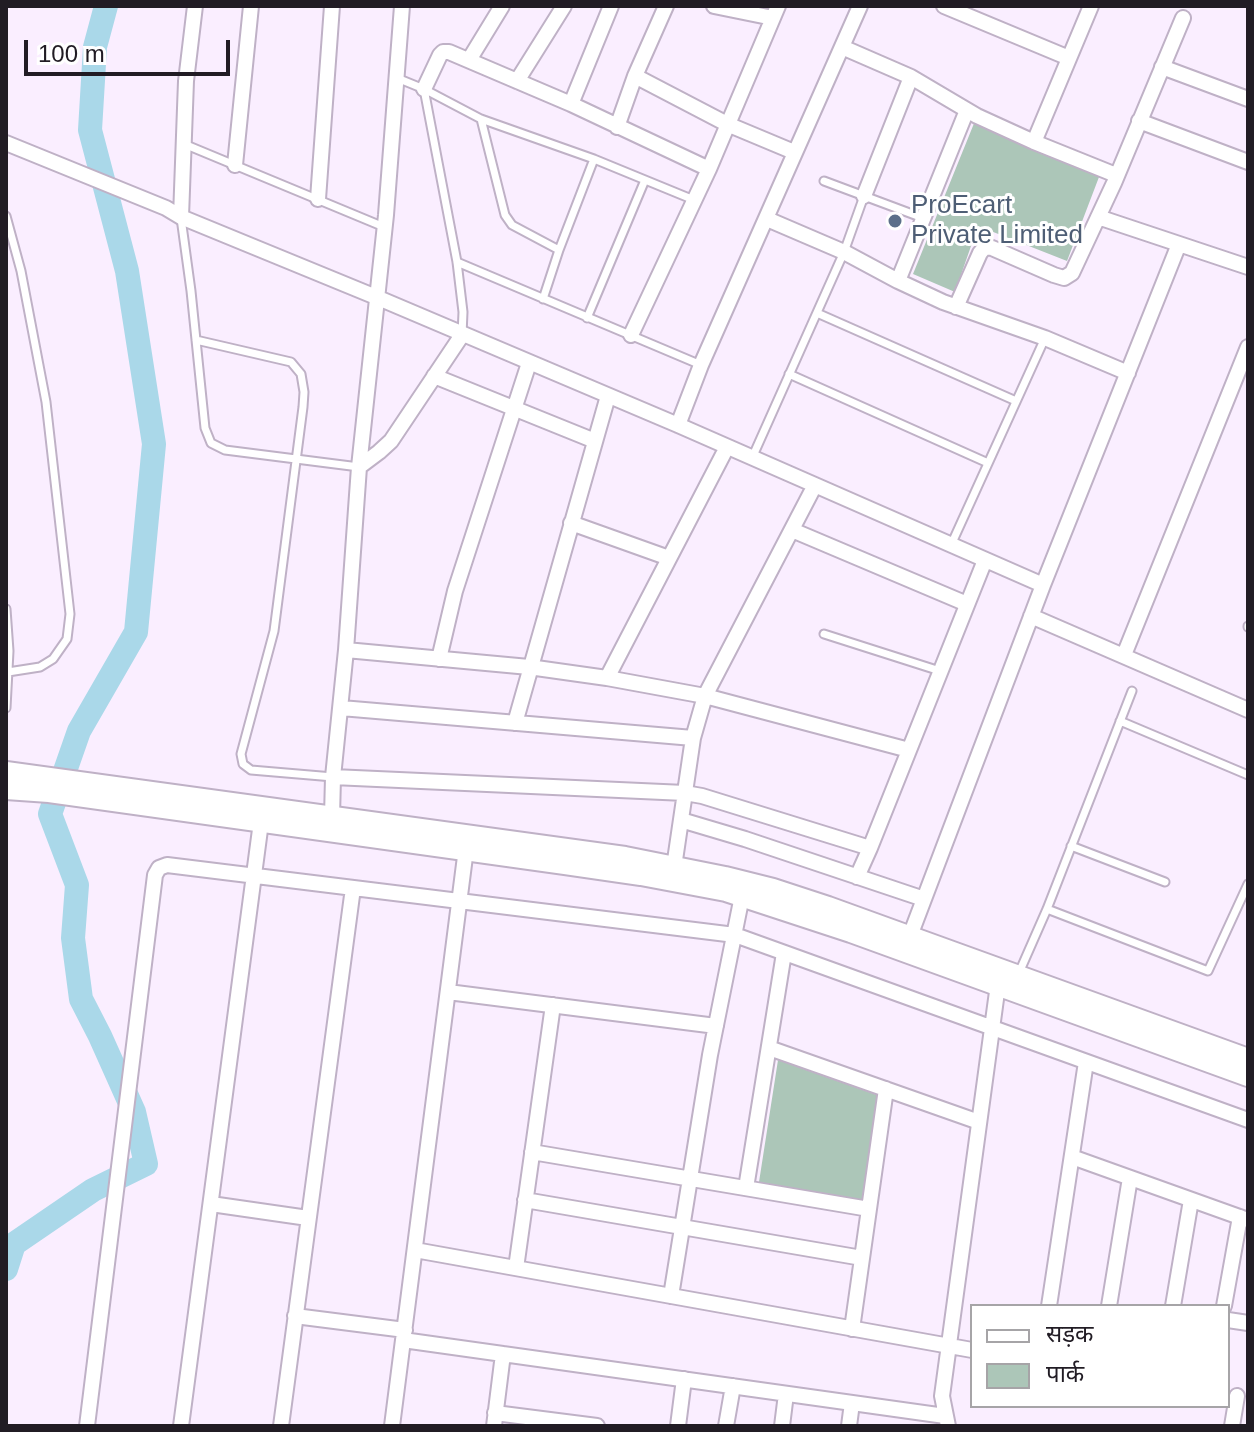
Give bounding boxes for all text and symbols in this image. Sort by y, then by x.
scale bar [28,24,234,74]
text: 100 m [38,40,105,67]
place label: ProEcart Private Limited [911,190,1083,252]
marker: ProEcart Private Limited [886,212,904,230]
legend [970,1304,1230,1408]
text: सड़क [1046,1320,1094,1347]
text: पार्क [1046,1360,1084,1387]

